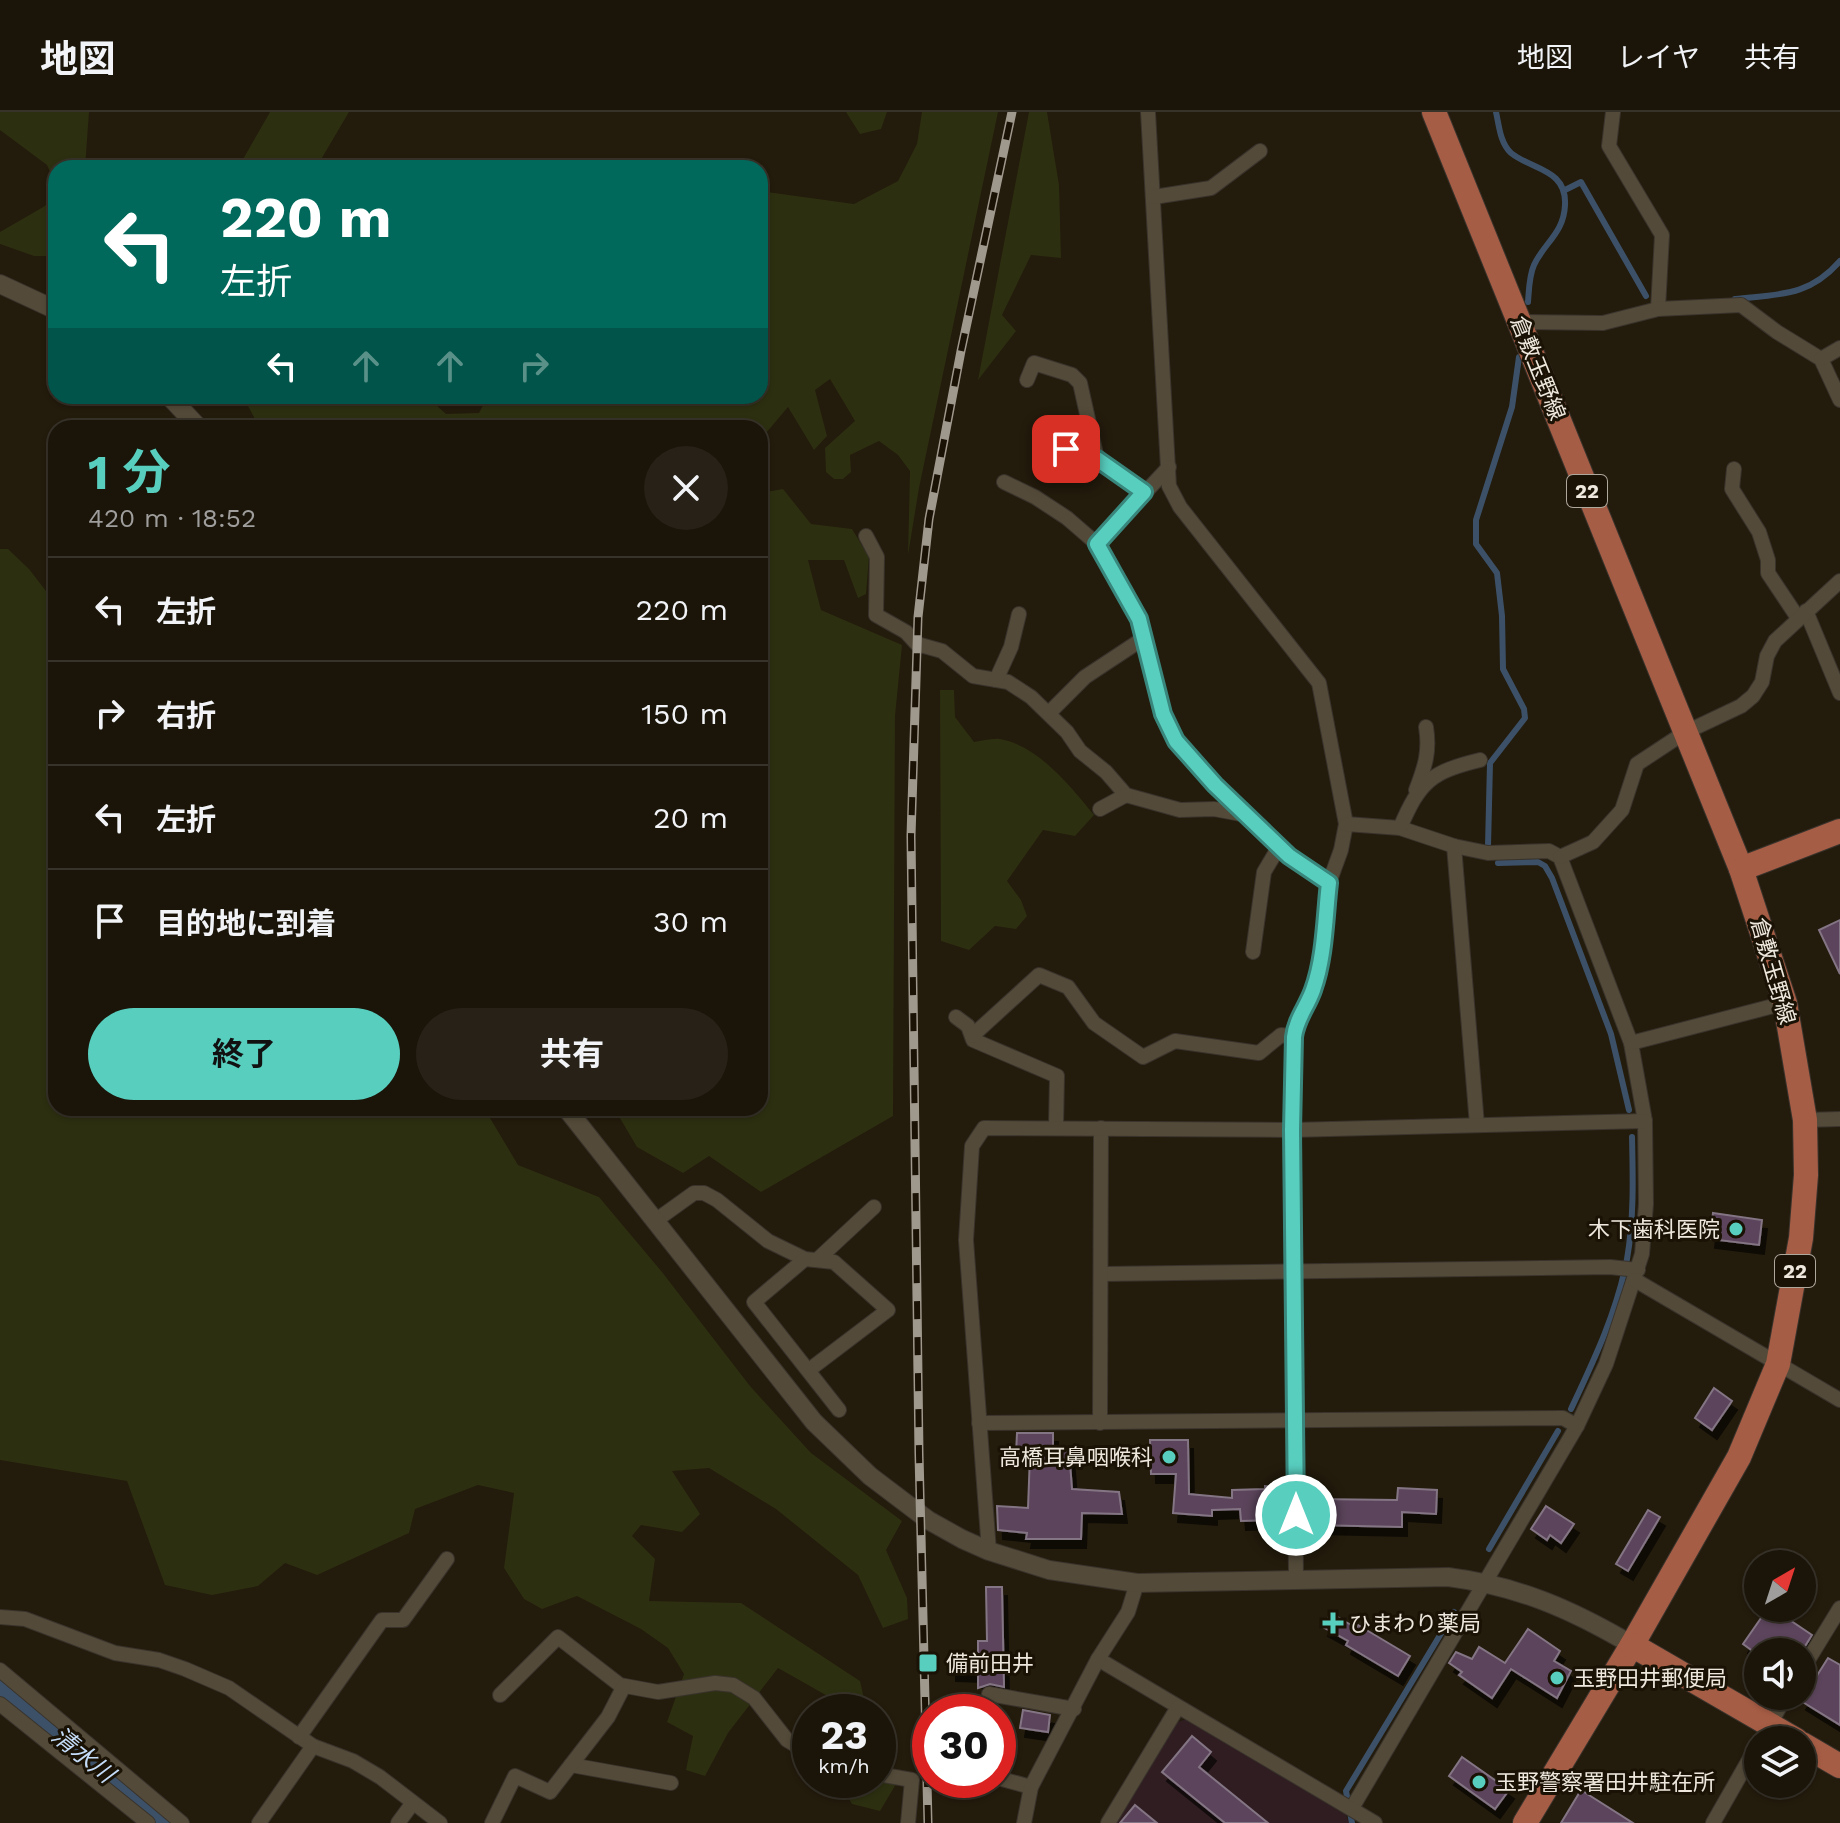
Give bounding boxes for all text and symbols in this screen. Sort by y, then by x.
text: 地図 [40,37,116,81]
text: 地図 [1517,41,1573,74]
text: レイヤ [1617,41,1700,74]
text: 共有 [1744,41,1800,74]
text: 220 m [220,185,392,251]
icon: left [88,192,192,296]
text: 左折 [220,261,292,303]
street label: 倉敷玉野線 [1506,312,1570,424]
icon: left [260,344,304,388]
icon: ahead [344,344,388,388]
icon: ahead [428,344,472,388]
icon: right [512,344,556,388]
pin [1032,415,1100,483]
icon: arrive [1044,427,1088,471]
text: 1 分 [88,444,170,501]
button: close [644,446,728,530]
road number: 22 [1567,475,1607,507]
text: 420 m · 18:52 [88,503,256,533]
icon: left [88,587,132,631]
text: 220 m [636,592,728,627]
text: 左折 [156,594,216,629]
icon: right [88,691,132,735]
text: 150 m [641,696,728,731]
text: 右折 [156,698,216,733]
icon: left [88,795,132,839]
text: 20 m [653,800,728,835]
text: 左折 [156,802,216,837]
icon: arrive [88,899,132,943]
text: 30 m [653,904,728,939]
text: 目的地に到着 [156,906,336,941]
street label: 倉敷玉野線 [1746,915,1800,1027]
button: 終了 [88,1008,400,1100]
button: 共有 [416,1008,728,1100]
place label: 木下歯科医院 [1588,1217,1720,1242]
marker: 木下歯科医院 [1727,1220,1745,1238]
road number: 22 [1775,1255,1815,1287]
place label: 高橋耳鼻咽喉科 [999,1445,1153,1470]
marker: 高橋耳鼻咽喉科 [1160,1448,1178,1466]
position arrow [1254,1473,1338,1557]
north arrow [1744,1550,1816,1622]
map controls [1744,1550,1816,1798]
place label: ひまわり薬局 [1349,1611,1481,1636]
marker: ひまわり薬局 [1324,1614,1342,1632]
button: sound [1744,1638,1816,1710]
place label: 備前田井 [946,1651,1034,1676]
marker: 備前田井 [917,1652,939,1674]
place label: 玉野田井郵便局 [1573,1666,1727,1691]
marker: 玉野田井郵便局 [1548,1669,1566,1687]
speed limit sign: 30 [912,1694,1016,1798]
text: 23 [820,1712,868,1759]
water label: 清水川 [46,1721,122,1790]
button: layers [1744,1726,1816,1798]
text: km/h [818,1754,870,1778]
place label: 玉野警察署田井駐在所 [1495,1770,1715,1795]
marker: 玉野警察署田井駐在所 [1470,1773,1488,1791]

